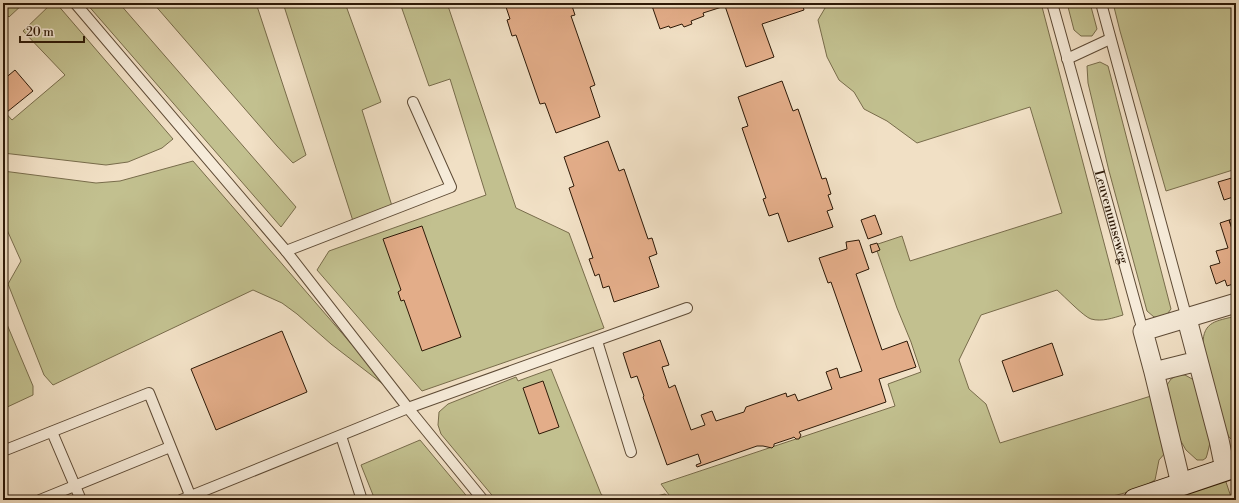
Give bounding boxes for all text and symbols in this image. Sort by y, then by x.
scale bar [20,18,84,44]
text: 20 m [26,25,54,40]
street label: Leuvenumseweg [1091,168,1132,266]

